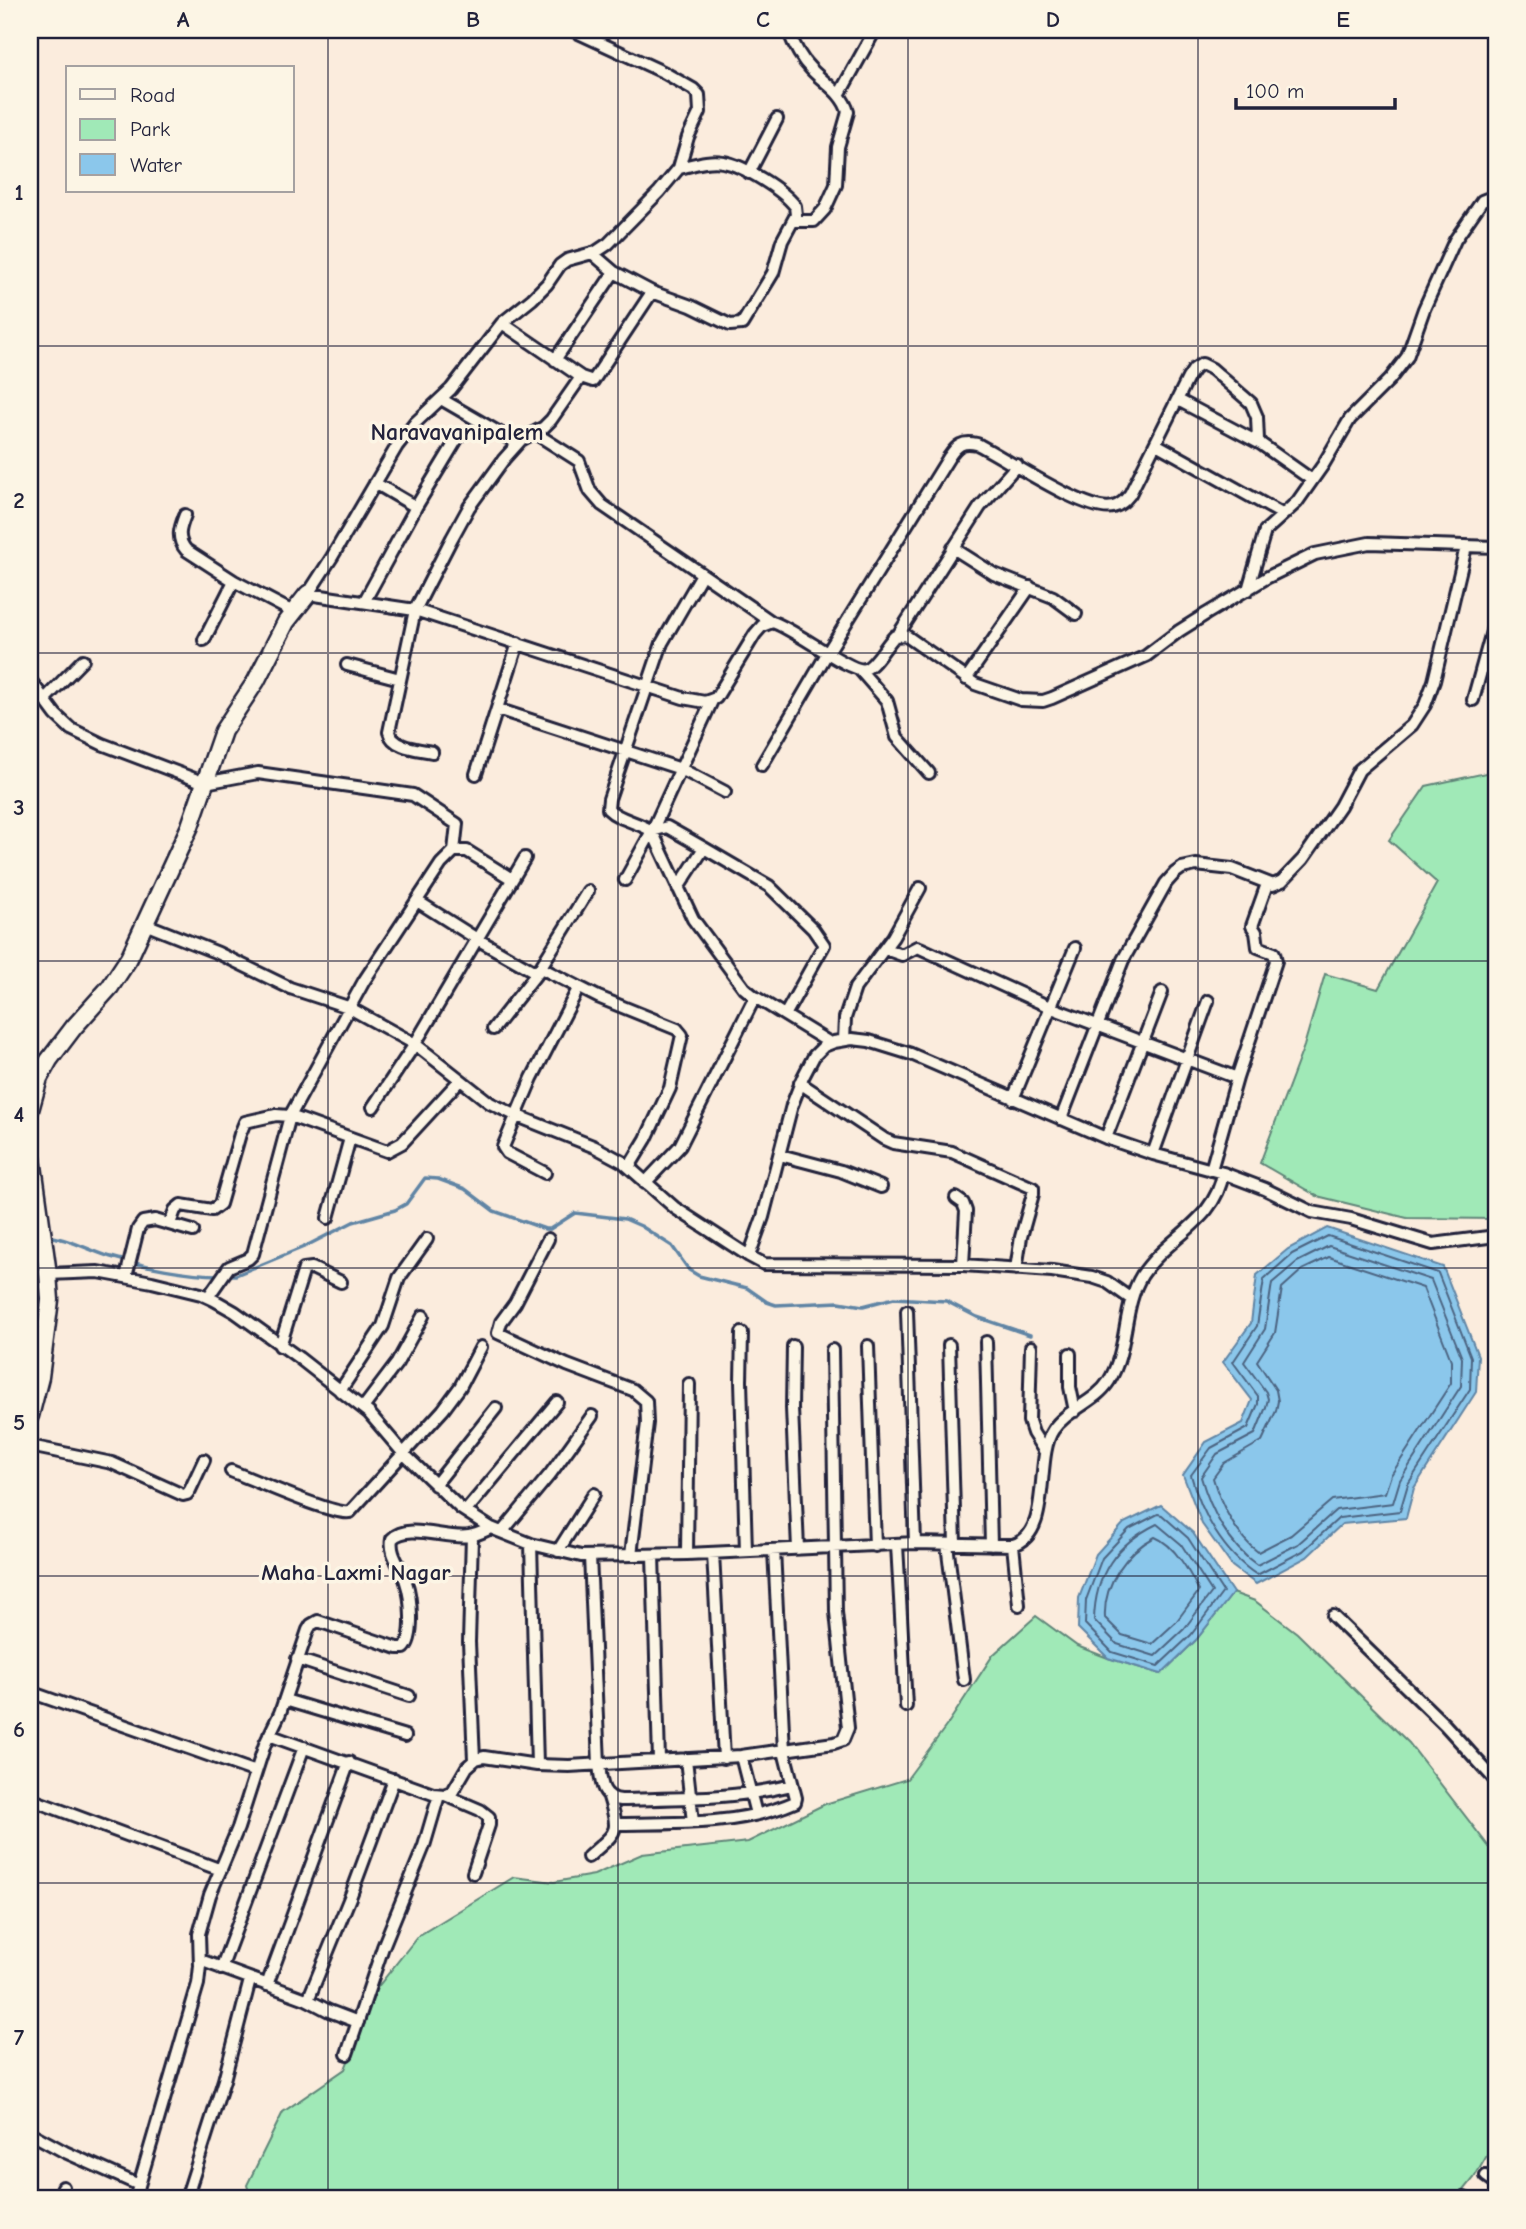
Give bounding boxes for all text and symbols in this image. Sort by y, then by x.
text: A [177,6,190,33]
text: B [466,6,480,33]
text: C [756,6,770,33]
text: D [1046,6,1060,33]
text: E [1336,6,1350,33]
legend [66,66,294,192]
scale bar [1236,66,1395,110]
text: 100 m [1246,79,1304,103]
text: Road [130,83,175,107]
text: Park [130,117,170,141]
text: Water [130,153,183,177]
text: 1 [14,179,24,206]
district label: Naravavanipalem [370,418,544,446]
text: 2 [13,487,25,514]
text: 3 [13,794,25,821]
text: 4 [14,1101,25,1128]
text: 5 [13,1409,25,1436]
district label: Maha Laxmi Nagar [261,1559,451,1586]
text: 6 [13,1716,25,1743]
text: 7 [14,2024,25,2051]

